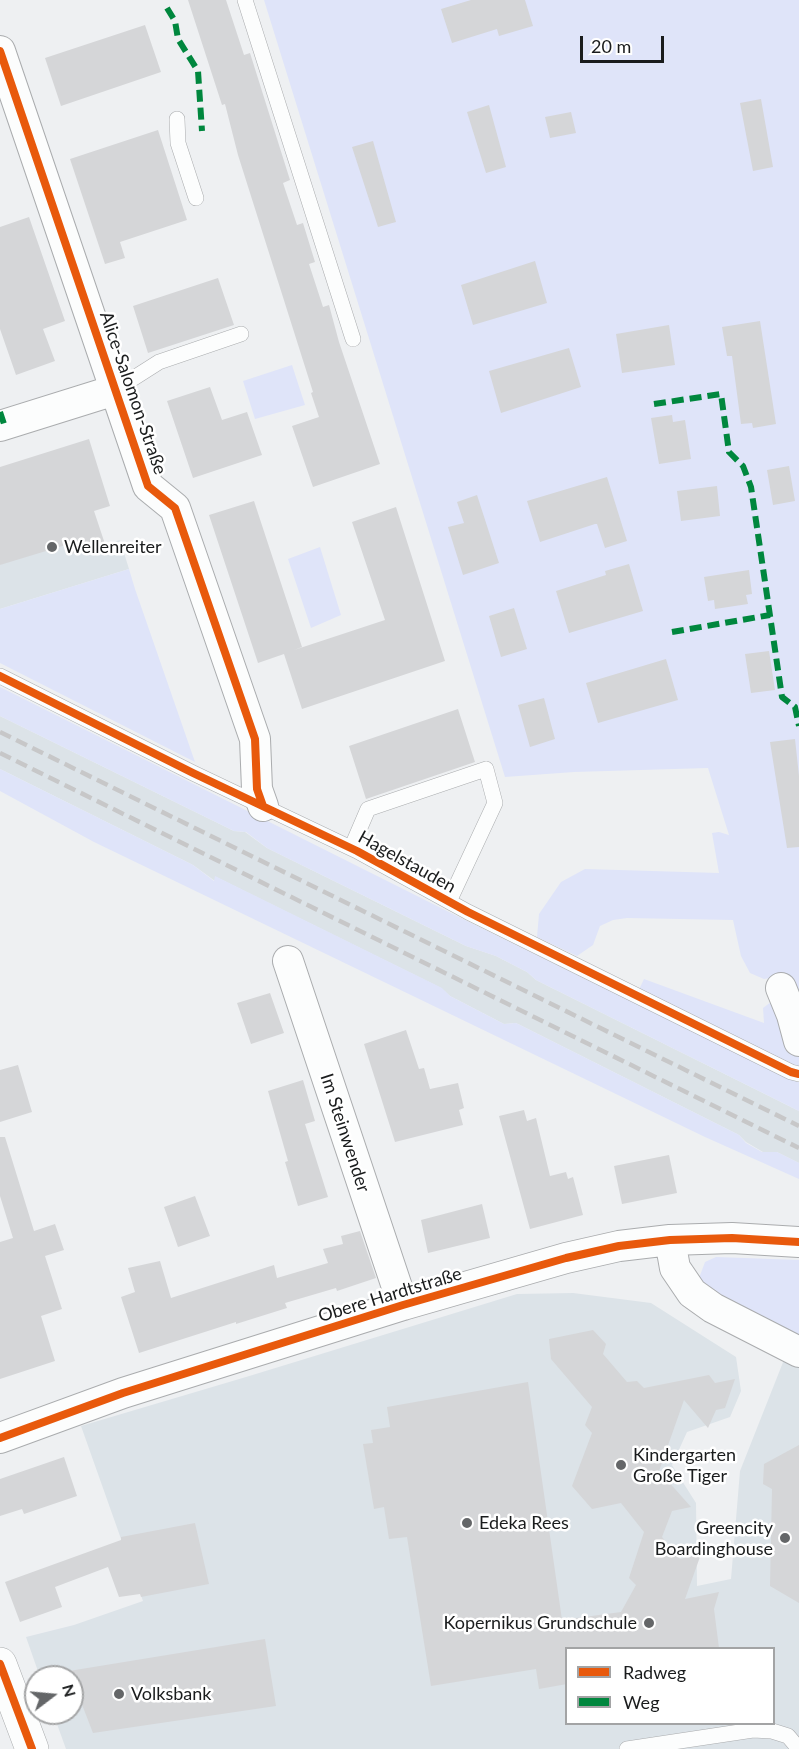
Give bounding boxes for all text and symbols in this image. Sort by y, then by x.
scale bar [583,24,667,62]
text: 20 m [591,35,631,57]
street label: Alice-Salomon-Straße [95,309,171,477]
place label: Wellenreiter [64,536,162,558]
marker: Wellenreiter [45,540,59,554]
street label: Hagelstauden [354,826,460,898]
street label: Im Steinwender [316,1071,374,1195]
street label: Obere Hardtstraße [316,1263,464,1327]
place label: Kindergarten Große Tiger [633,1444,736,1486]
marker: Kindergarten Große Tiger [614,1458,628,1472]
place label: Edeka Rees [479,1512,569,1534]
marker: Edeka Rees [460,1516,474,1530]
place label: Greencity Boardinghouse [655,1517,773,1559]
marker: Greencity Boardinghouse [778,1531,792,1545]
place label: Kopernikus Grundschule [444,1612,637,1634]
marker: Kopernikus Grundschule [642,1616,656,1630]
legend [565,1647,775,1725]
text: Radweg [623,1661,686,1683]
north arrow [24,1665,84,1725]
text: N [59,1682,81,1699]
place label: Volksbank [131,1683,211,1705]
marker: Volksbank [112,1687,126,1701]
text: Weg [623,1691,660,1713]

